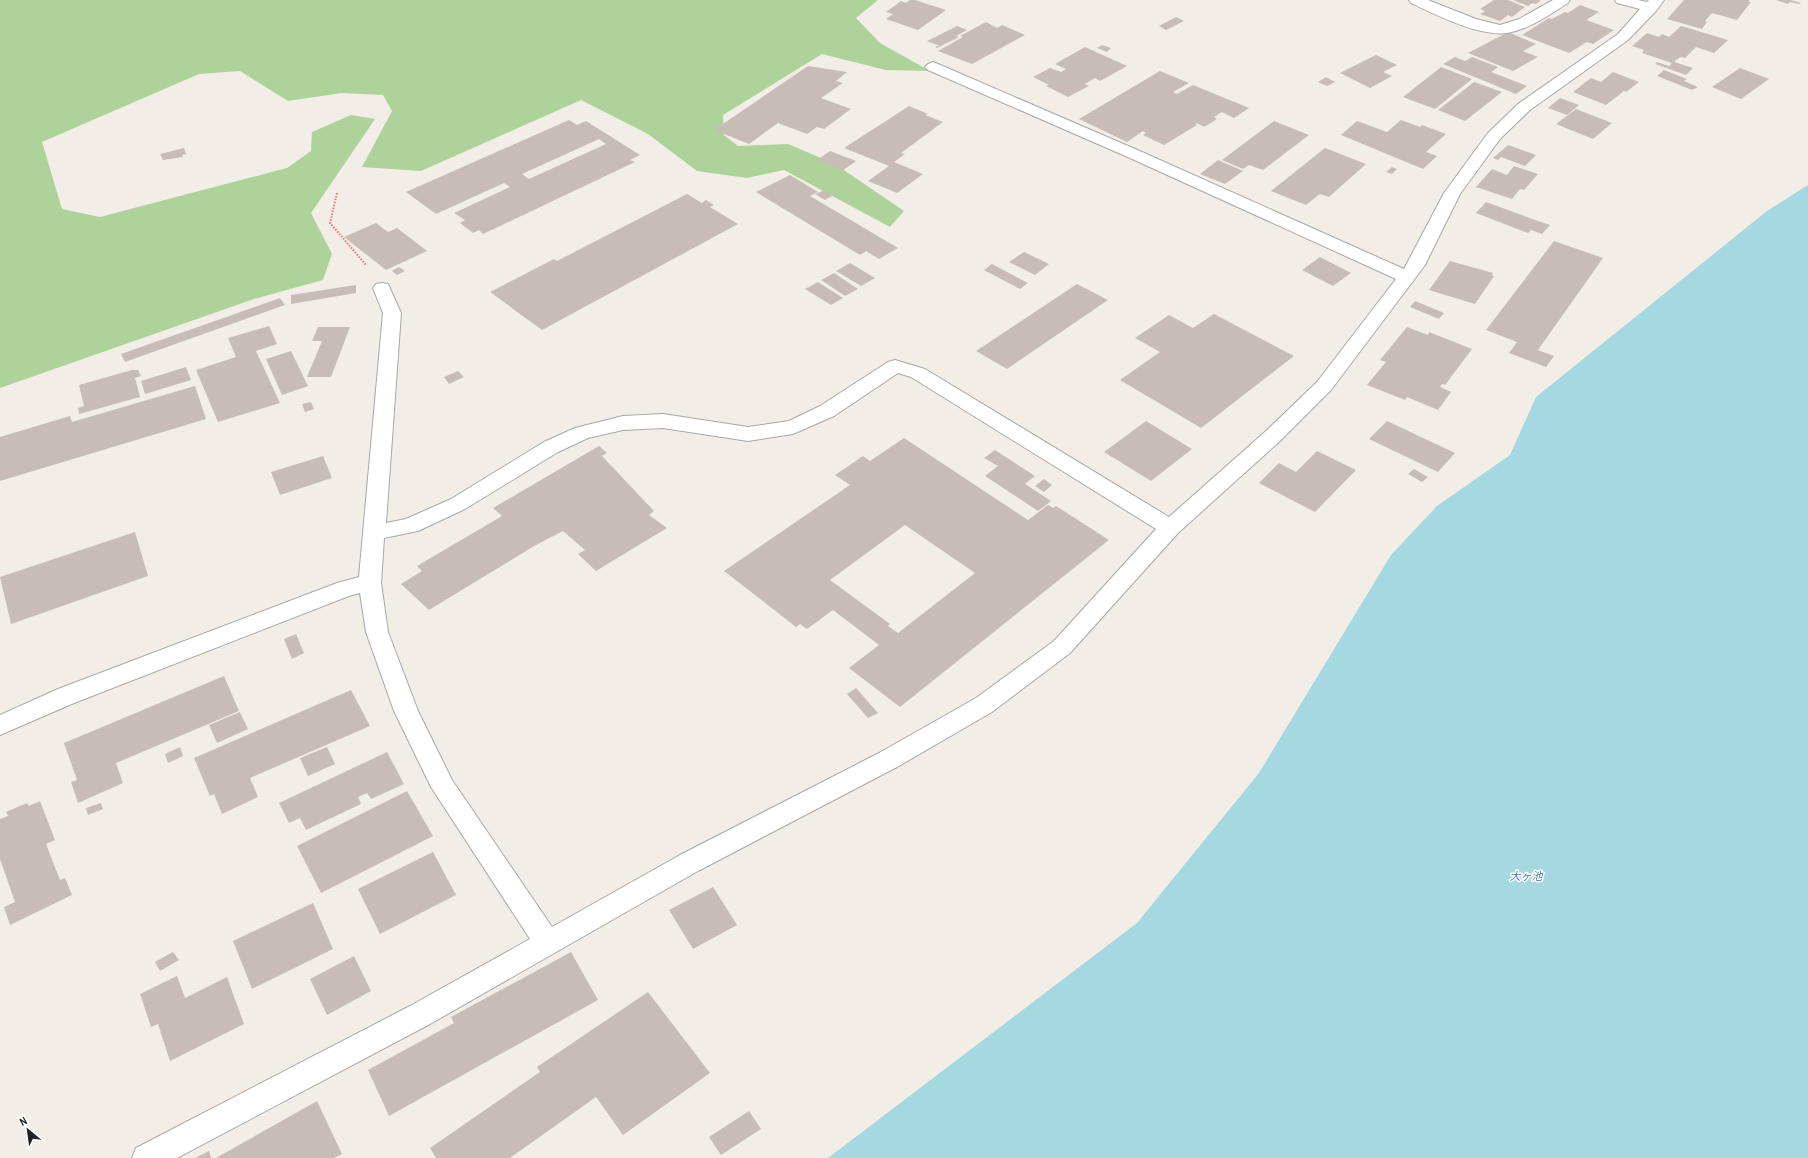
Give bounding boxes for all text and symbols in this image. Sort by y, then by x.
water label: 大ヶ池 [1510,869,1543,883]
north arrow [8,1110,48,1150]
text: N [17,1114,29,1129]

